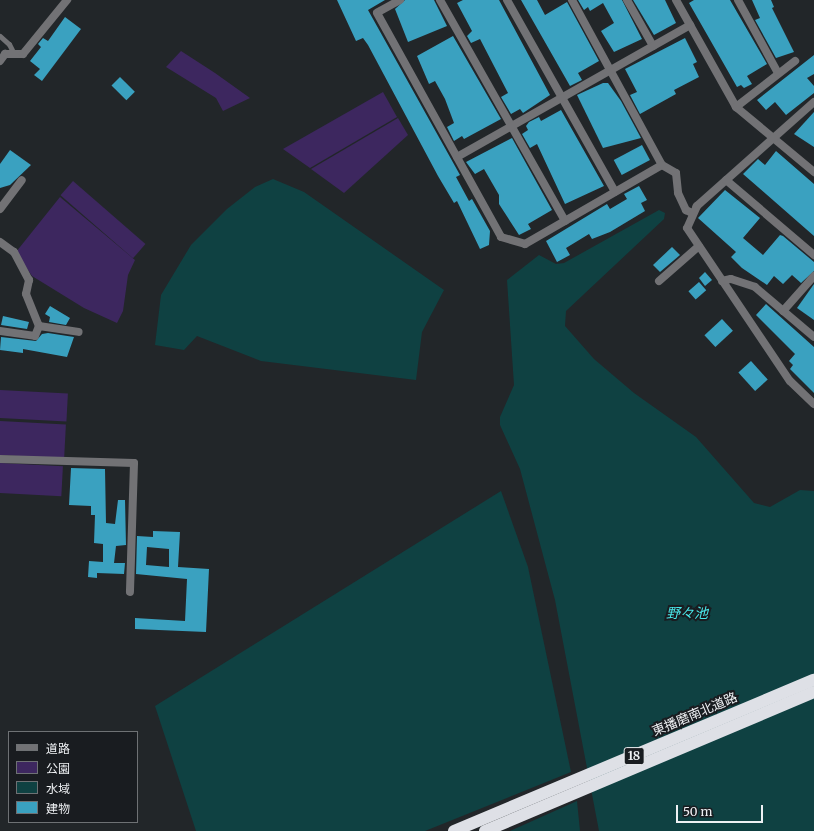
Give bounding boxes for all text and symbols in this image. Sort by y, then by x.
water label: 野々池 [666,605,708,621]
street label: 東播磨南北道路 [650,690,740,740]
legend [8,731,138,823]
text: 道路 [46,741,70,756]
road number: 18 [623,746,645,766]
text: 公園 [46,761,70,776]
text: 水域 [46,781,70,796]
scale bar [678,797,765,823]
text: 建物 [46,801,70,816]
text: 50 m [683,804,712,819]

